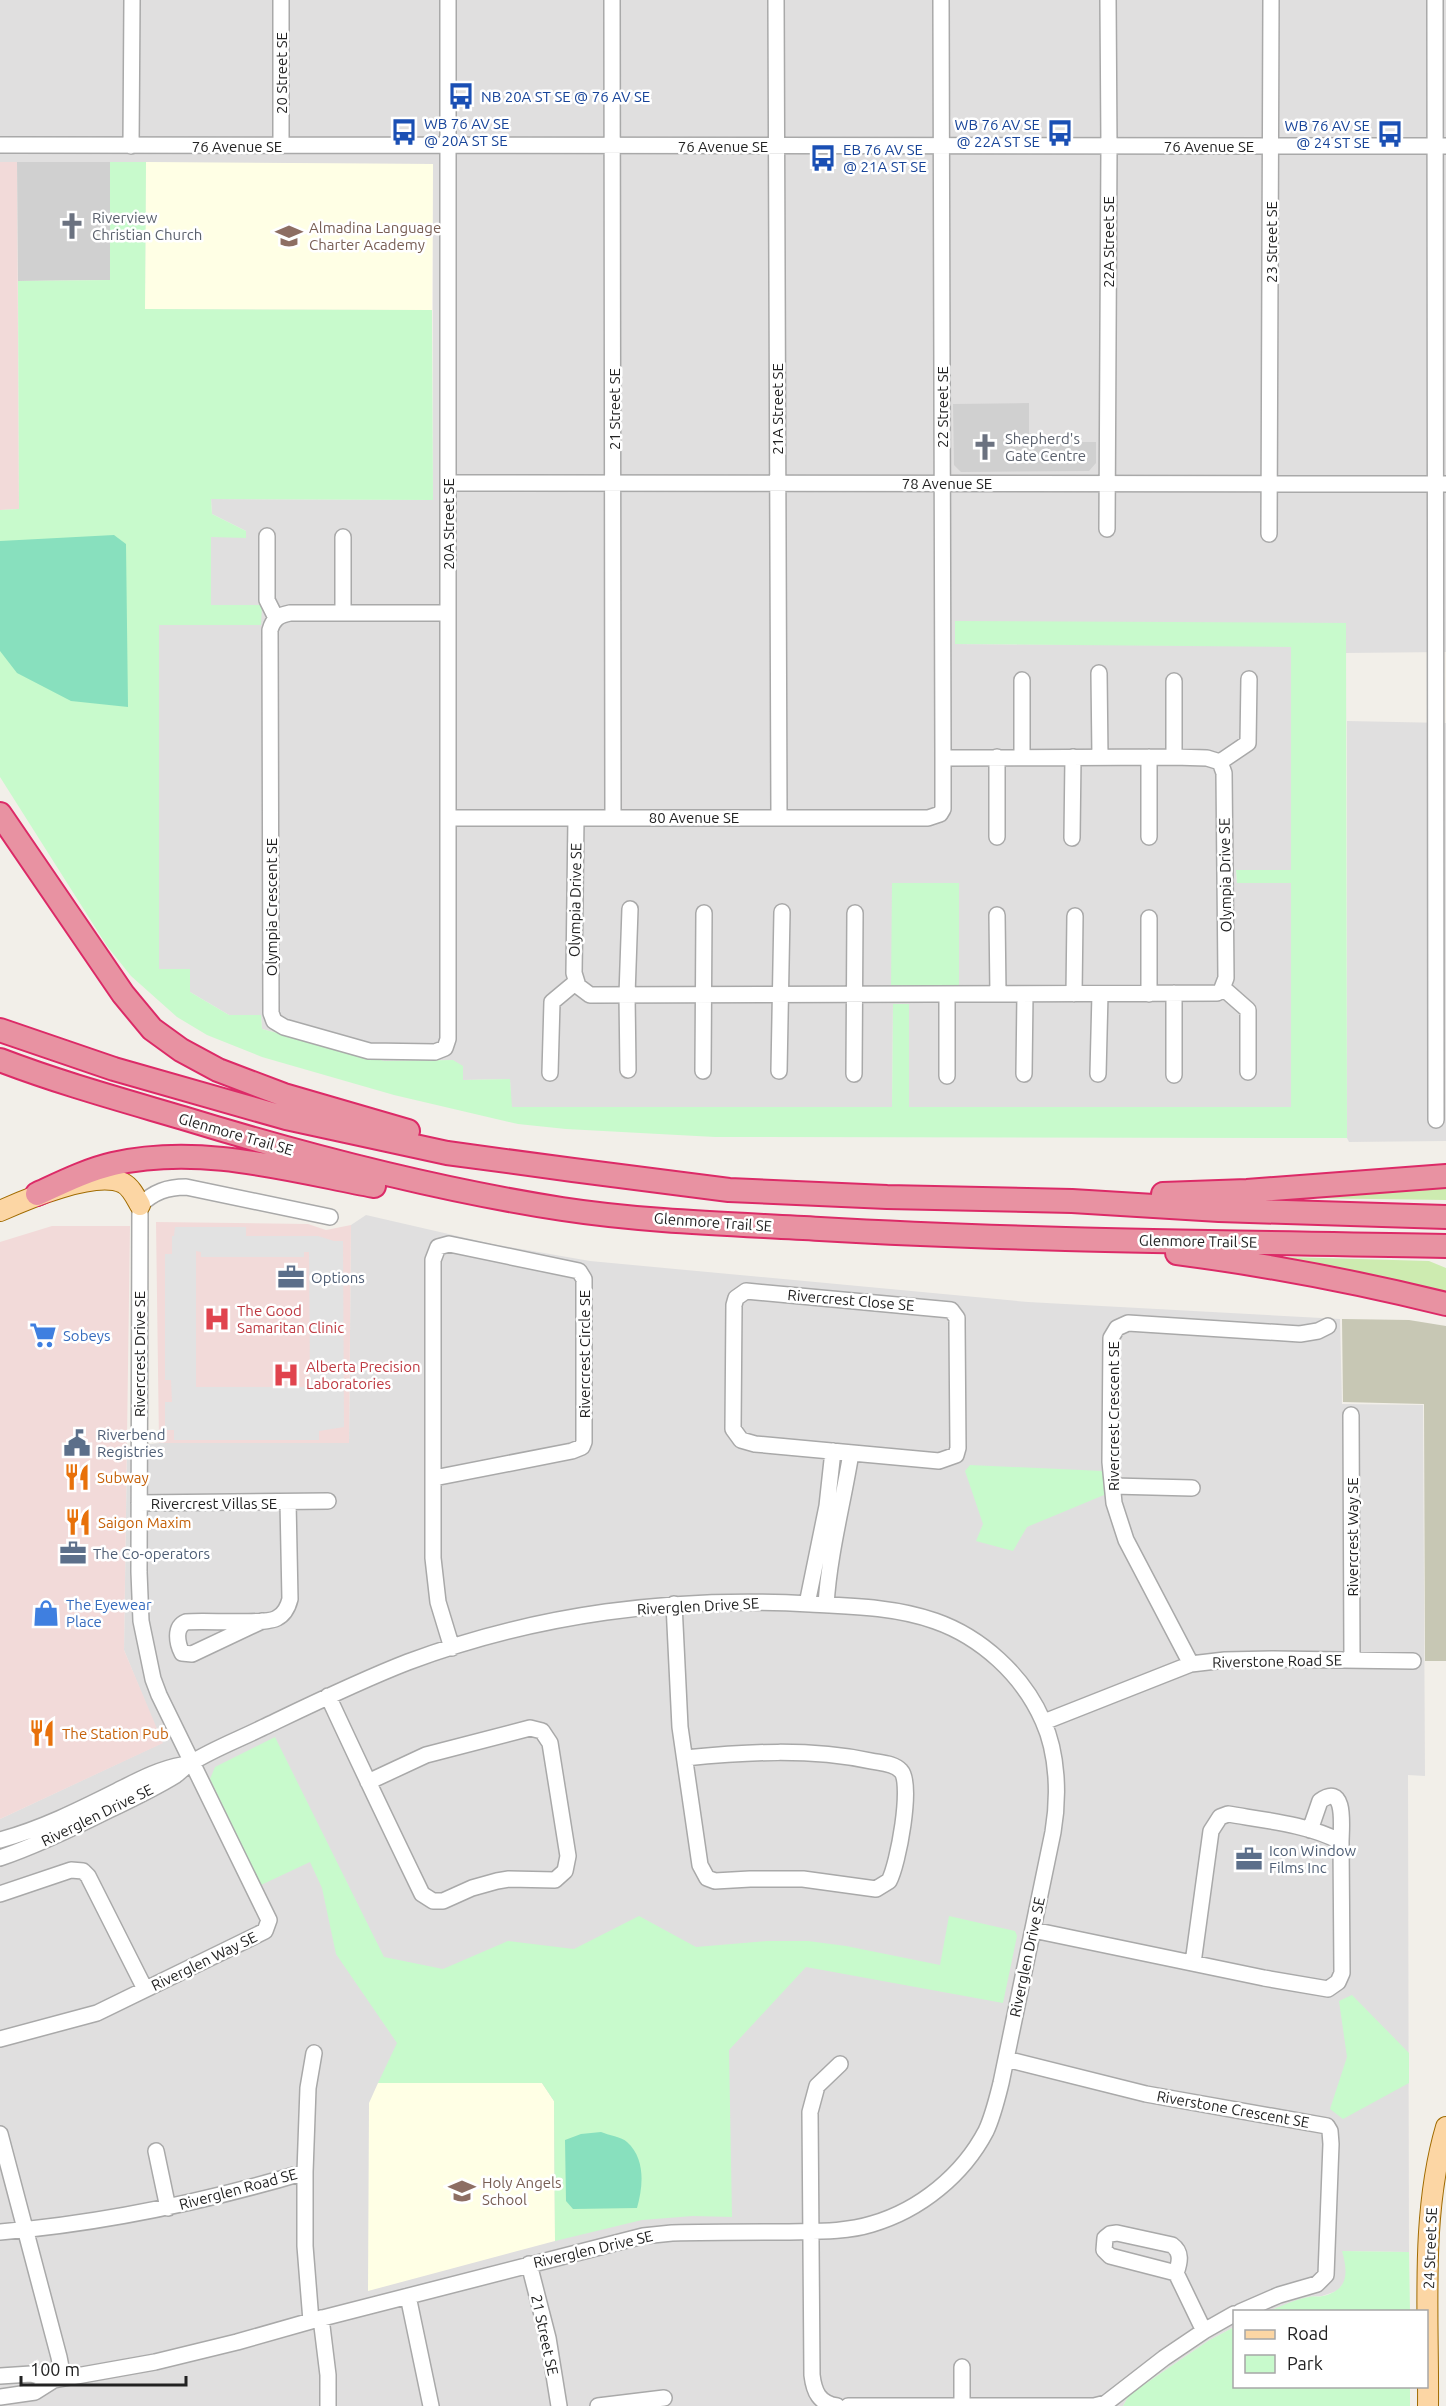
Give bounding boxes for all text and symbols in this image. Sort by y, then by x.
street label: 20 Street SE [273,32,290,114]
bus stop icon: NB 20A ST SE @ 76 AV SE [446,81,476,111]
place label: NB 20A ST SE @ 76 AV SE [481,88,650,105]
place label: WB 76 AV SE @ 20A ST SE [424,115,509,149]
place label: WB 76 AV SE @ 22A ST SE [955,116,1040,150]
bus stop icon: WB 76 AV SE @ 20A ST SE [389,117,419,147]
place label: WB 76 AV SE @ 24 ST SE [1285,117,1370,151]
bus stop icon: WB 76 AV SE @ 22A ST SE [1045,118,1075,148]
bus stop icon: WB 76 AV SE @ 24 ST SE [1375,119,1405,149]
street label: 76 Avenue SE [192,138,282,155]
street label: 76 Avenue SE [678,138,768,155]
street label: 76 Avenue SE [1164,138,1254,155]
place label: EB 76 AV SE @ 21A ST SE [843,141,927,175]
bus stop icon: EB 76 AV SE @ 21A ST SE [808,143,838,173]
street label: 22A Street SE [1100,196,1117,288]
street label: 23 Street SE [1263,201,1280,283]
place label: Riverview Christian Church [92,209,202,243]
church icon: Riverview Christian Church [57,211,87,241]
place label: Almadina Language Charter Academy [309,219,441,253]
school or university icon: Almadina Language Charter Academy [274,221,304,251]
street label: 21A Street SE [769,363,786,455]
street label: 22 Street SE [934,366,951,448]
street label: 21 Street SE [606,368,623,450]
place label: Shepherd's Gate Centre [1005,430,1086,464]
church icon: Shepherd's Gate Centre [970,432,1000,462]
street label: 78 Avenue SE [902,475,992,492]
street label: 20A Street SE [440,478,457,570]
street label: 80 Avenue SE [649,809,739,826]
street label: Olympia Drive SE [1216,818,1234,932]
street label: Olympia Crescent SE [263,838,280,976]
street label: Olympia Drive SE [566,843,584,957]
street label: Glenmore Trail SE [177,1110,295,1158]
street label: Glenmore Trail SE [653,1209,773,1235]
street label: Glenmore Trail SE [1139,1231,1257,1251]
office icon: Options [276,1262,306,1292]
place label: Options [311,1269,365,1286]
street label: Rivercrest Close SE [787,1286,915,1314]
street label: Rivercrest Circle SE [576,1290,593,1418]
street label: Rivercrest Drive SE [131,1291,148,1417]
place label: The Good Samaritan Clinic [237,1302,344,1336]
hospital icon: The Good Samaritan Clinic [202,1304,232,1334]
supermarket icon: Sobeys [28,1320,58,1350]
place label: Sobeys [63,1327,110,1344]
street label: Rivercrest Crescent SE [1105,1341,1122,1491]
place label: Alberta Precision Laboratories [306,1358,420,1392]
hospital icon: Alberta Precision Laboratories [271,1360,301,1390]
place label: Riverbend Registries [97,1426,166,1460]
public building icon: Riverbend Registries [62,1428,92,1458]
restaurant icon: Subway [62,1462,92,1492]
place label: Subway [97,1469,149,1486]
street label: Rivercrest Way SE [1344,1477,1361,1597]
street label: Rivercrest Villas SE [151,1495,277,1512]
restaurant icon: Saigon Maxim [63,1507,93,1537]
place label: Saigon Maxim [98,1514,192,1531]
office icon: The Co-operators [58,1538,88,1568]
place label: The Co-operators [93,1545,210,1562]
street label: Riverglen Drive SE [637,1594,759,1618]
place label: The Eyewear Place [66,1596,152,1630]
shop icon: The Eyewear Place [31,1598,61,1628]
street label: Riverstone Road SE [1212,1651,1342,1671]
restaurant icon: The Station Pub [27,1718,57,1748]
place label: The Station Pub [62,1725,169,1742]
street label: Riverglen Drive SE [38,1781,156,1849]
place label: Icon Window Films Inc [1269,1842,1356,1876]
office icon: Icon Window Films Inc [1234,1844,1264,1874]
street label: Riverglen Drive SE [1006,1895,1048,2019]
street label: Riverglen Way SE [148,1928,260,1994]
street label: Riverstone Crescent SE [1155,2087,1311,2131]
street label: Riverglen Road SE [177,2165,299,2213]
place label: Holy Angels School [482,2174,561,2208]
school or university icon: Holy Angels School [447,2176,477,2206]
street label: 24 Street SE [1420,2207,1440,2289]
street label: Riverglen Drive SE [532,2227,654,2271]
street label: 21 Street SE [528,2293,562,2377]
legend [1233,2310,1428,2388]
text: Road [1287,2323,1329,2343]
scale bar [21,2349,186,2387]
text: Park [1287,2353,1323,2373]
text: 100 m [30,2359,80,2379]

